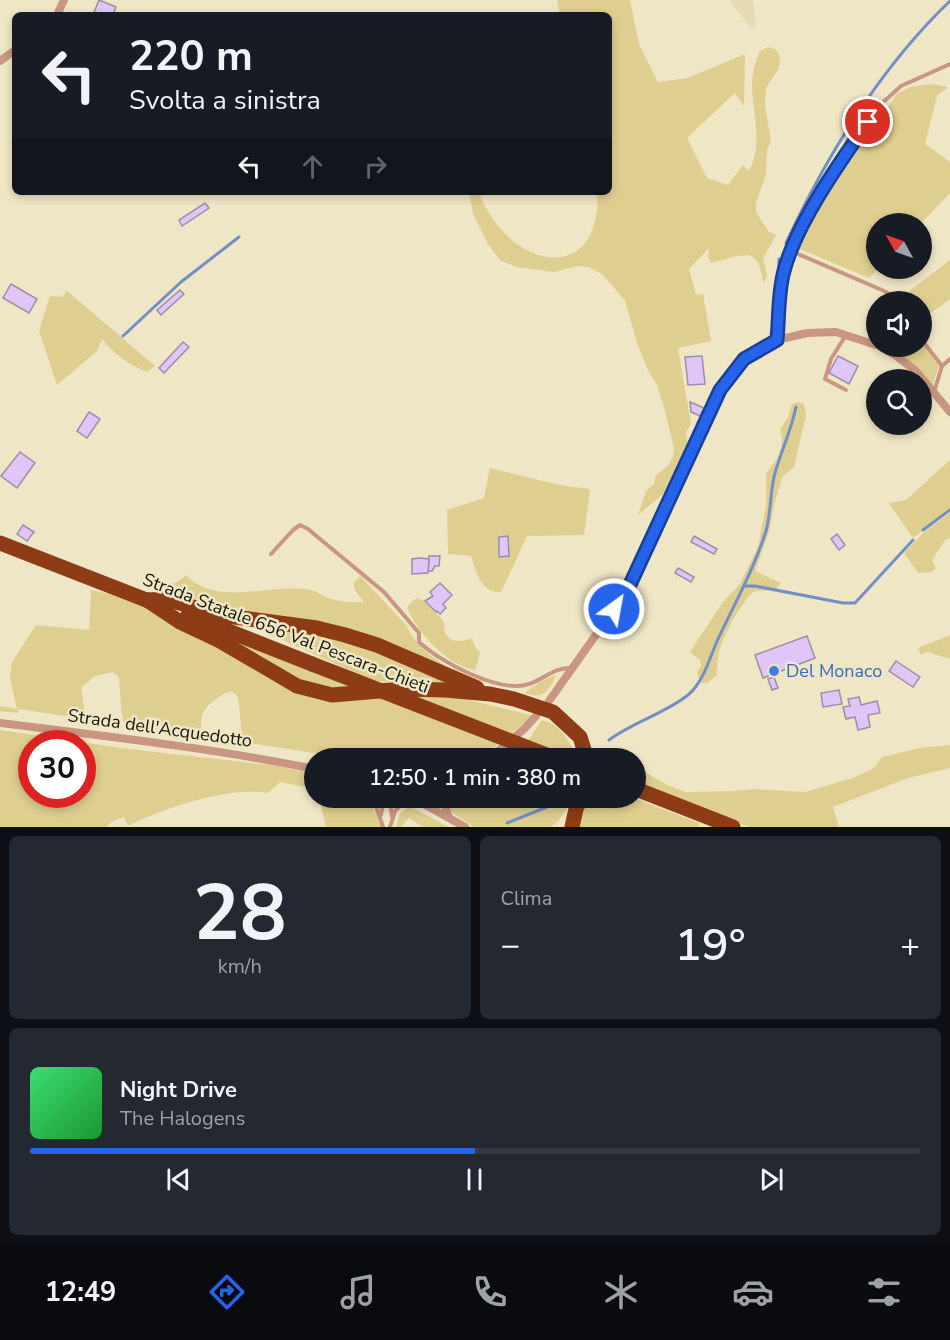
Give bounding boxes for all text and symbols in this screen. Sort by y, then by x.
text: 220 m [129,28,253,85]
icon: left [30,36,108,114]
text: Svolta a sinistra [129,82,321,119]
pin [842,96,893,147]
icon: arrive [851,105,884,138]
icon: left [233,150,266,183]
icon: ahead [296,150,329,183]
icon: right [359,150,392,183]
north arrow [866,213,932,279]
map controls [866,213,932,435]
button: sound [866,291,932,357]
button: search [866,369,932,435]
street label: Strada Statale 656 Val Pescara-Chieti [139,567,433,699]
position arrow [582,577,646,641]
place label: Del Monaco [786,659,882,683]
marker: Del Monaco [767,664,781,678]
street label: Strada dell'Acquedotto [66,703,254,753]
speed limit sign: 30 [18,730,96,808]
text: 12:50 · 1 min · 380 m [369,763,581,793]
text: 28 [193,860,287,967]
text: Clima [501,885,552,912]
text: 19° [675,915,746,976]
text: − [501,923,520,968]
text: + [900,923,920,968]
text: km/h [218,953,262,980]
text: Night Drive [120,1075,237,1105]
text: The Halogens [120,1105,245,1132]
icon: previous [162,1163,195,1196]
icon: pause [458,1163,491,1196]
icon: next [755,1163,788,1196]
icon: directions [206,1271,248,1313]
icon: music [337,1271,379,1313]
icon: phone [469,1271,511,1313]
icon: climate [600,1271,642,1313]
icon: car [732,1271,774,1313]
icon: filters [863,1271,905,1313]
text: 12:49 [45,1274,116,1311]

